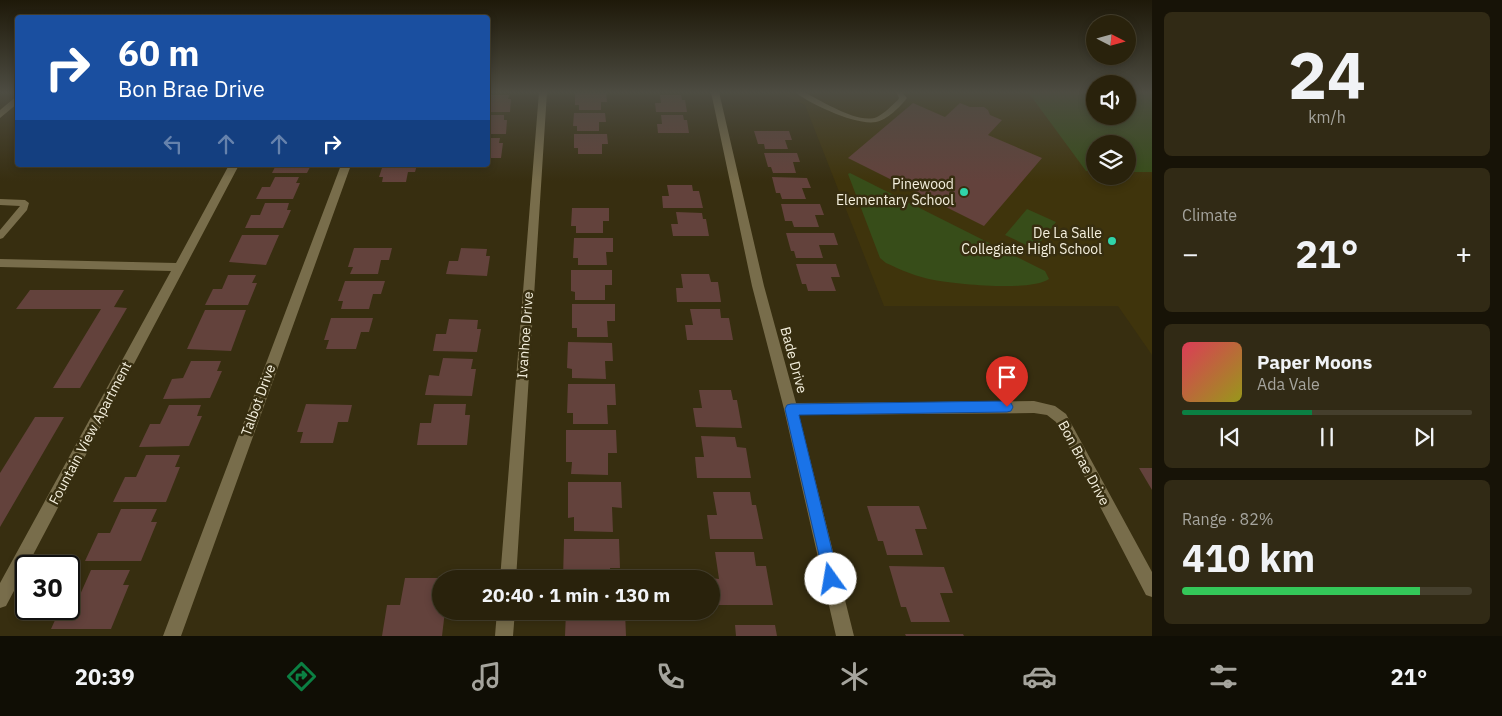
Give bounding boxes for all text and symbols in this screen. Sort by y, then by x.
north arrow [1086,15,1136,65]
map controls [1086,15,1136,185]
text: 60 m [118,30,200,76]
text: 24 [1288,32,1366,117]
icon: right [35,35,100,100]
text: Bon Brae Drive [118,74,265,103]
button: sound [1086,75,1136,125]
text: km/h [1308,107,1346,127]
icon: left [159,130,187,158]
icon: ahead [212,130,240,158]
icon: ahead [265,130,293,158]
icon: right [318,130,346,158]
button: layers [1086,135,1136,185]
place label: Pinewood Elementary School [836,175,954,209]
marker: Pinewood Elementary School [958,186,970,198]
text: Climate [1182,205,1237,225]
place label: De La Salle Collegiate High School [961,224,1102,258]
text: 21° [1295,229,1359,278]
marker: De La Salle Collegiate High School [1106,235,1118,247]
text: − [1182,235,1199,272]
text: + [1455,235,1472,272]
street label: Ivanhoe Drive [513,291,537,379]
street label: Bade Drive [776,325,812,396]
text: Paper Moons [1257,350,1372,374]
pin [986,356,1028,407]
street label: Fountain View Apartment [45,358,135,508]
street label: Talbot Drive [237,361,279,438]
icon: arrive [993,363,1021,391]
text: Ada Vale [1257,374,1320,394]
street label: Bon Brae Drive [1054,418,1114,509]
icon: previous [1216,423,1244,451]
icon: pause [1313,423,1341,451]
icon: next [1410,423,1438,451]
text: Range · 82% [1182,509,1274,529]
text: 410 km [1182,533,1315,582]
position arrow [804,552,856,604]
speed limit sign: 30 [15,555,80,620]
text: 20:40 · 1 min · 130 m [482,583,670,607]
icon: directions [284,659,319,694]
icon: music [469,659,504,694]
icon: phone [653,659,688,694]
icon: climate [837,659,872,694]
icon: car [1022,659,1057,694]
icon: filters [1206,659,1241,694]
text: 20:39 [75,662,135,691]
text: 21° [1390,662,1427,691]

